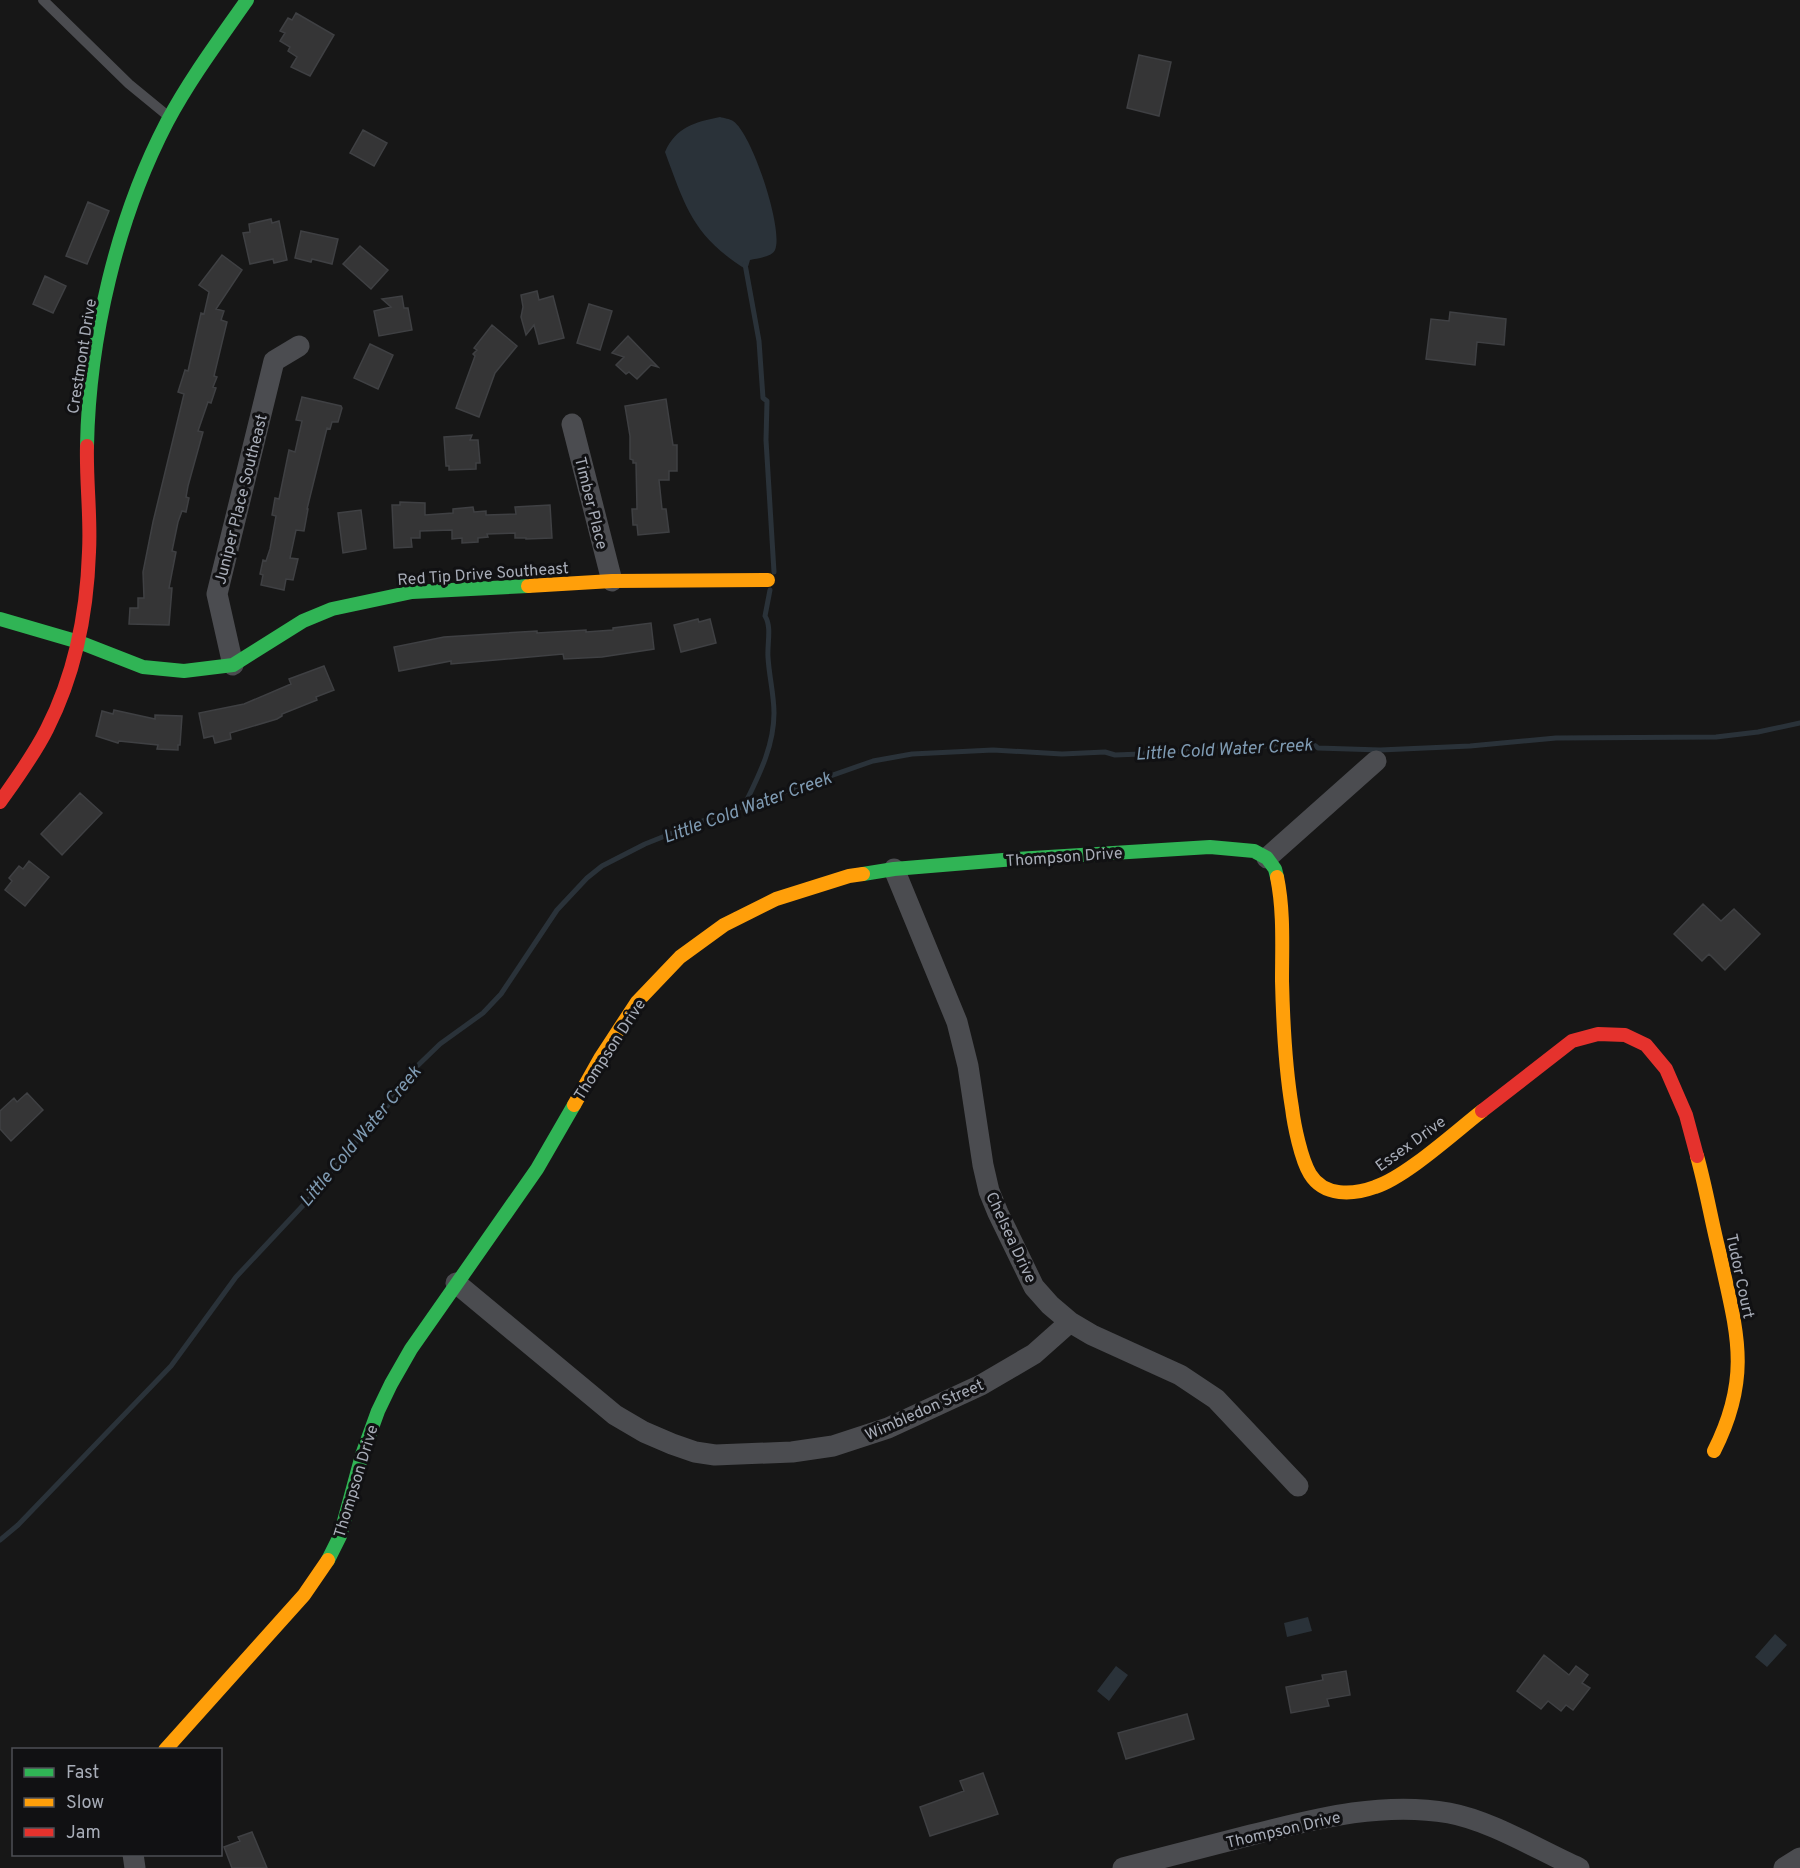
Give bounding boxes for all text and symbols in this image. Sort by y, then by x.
street label: Crestmont Drive [64,297,102,415]
street label: Juniper Place Southeast [211,412,273,587]
street label: Timber Place [569,455,611,552]
street label: Red Tip Drive Southeast [397,559,569,591]
water label: Little Cold Water Creek [1135,734,1314,767]
water label: Little Cold Water Creek [660,767,836,850]
street label: Thompson Drive [1005,844,1123,872]
street label: Thompson Drive [570,996,651,1105]
water label: Little Cold Water Creek [295,1061,428,1212]
street label: Essex Drive [1372,1112,1450,1177]
street label: Chelsea Drive [980,1189,1040,1287]
street label: Tudor Court [1720,1232,1758,1321]
street label: Wimbledon Street [862,1376,987,1446]
street label: Thompson Drive [330,1423,384,1540]
legend [12,1748,222,1856]
text: Fast [66,1762,99,1785]
text: Slow [66,1792,104,1815]
street label: Thompson Drive [1224,1808,1343,1854]
text: Jam [66,1822,101,1845]

